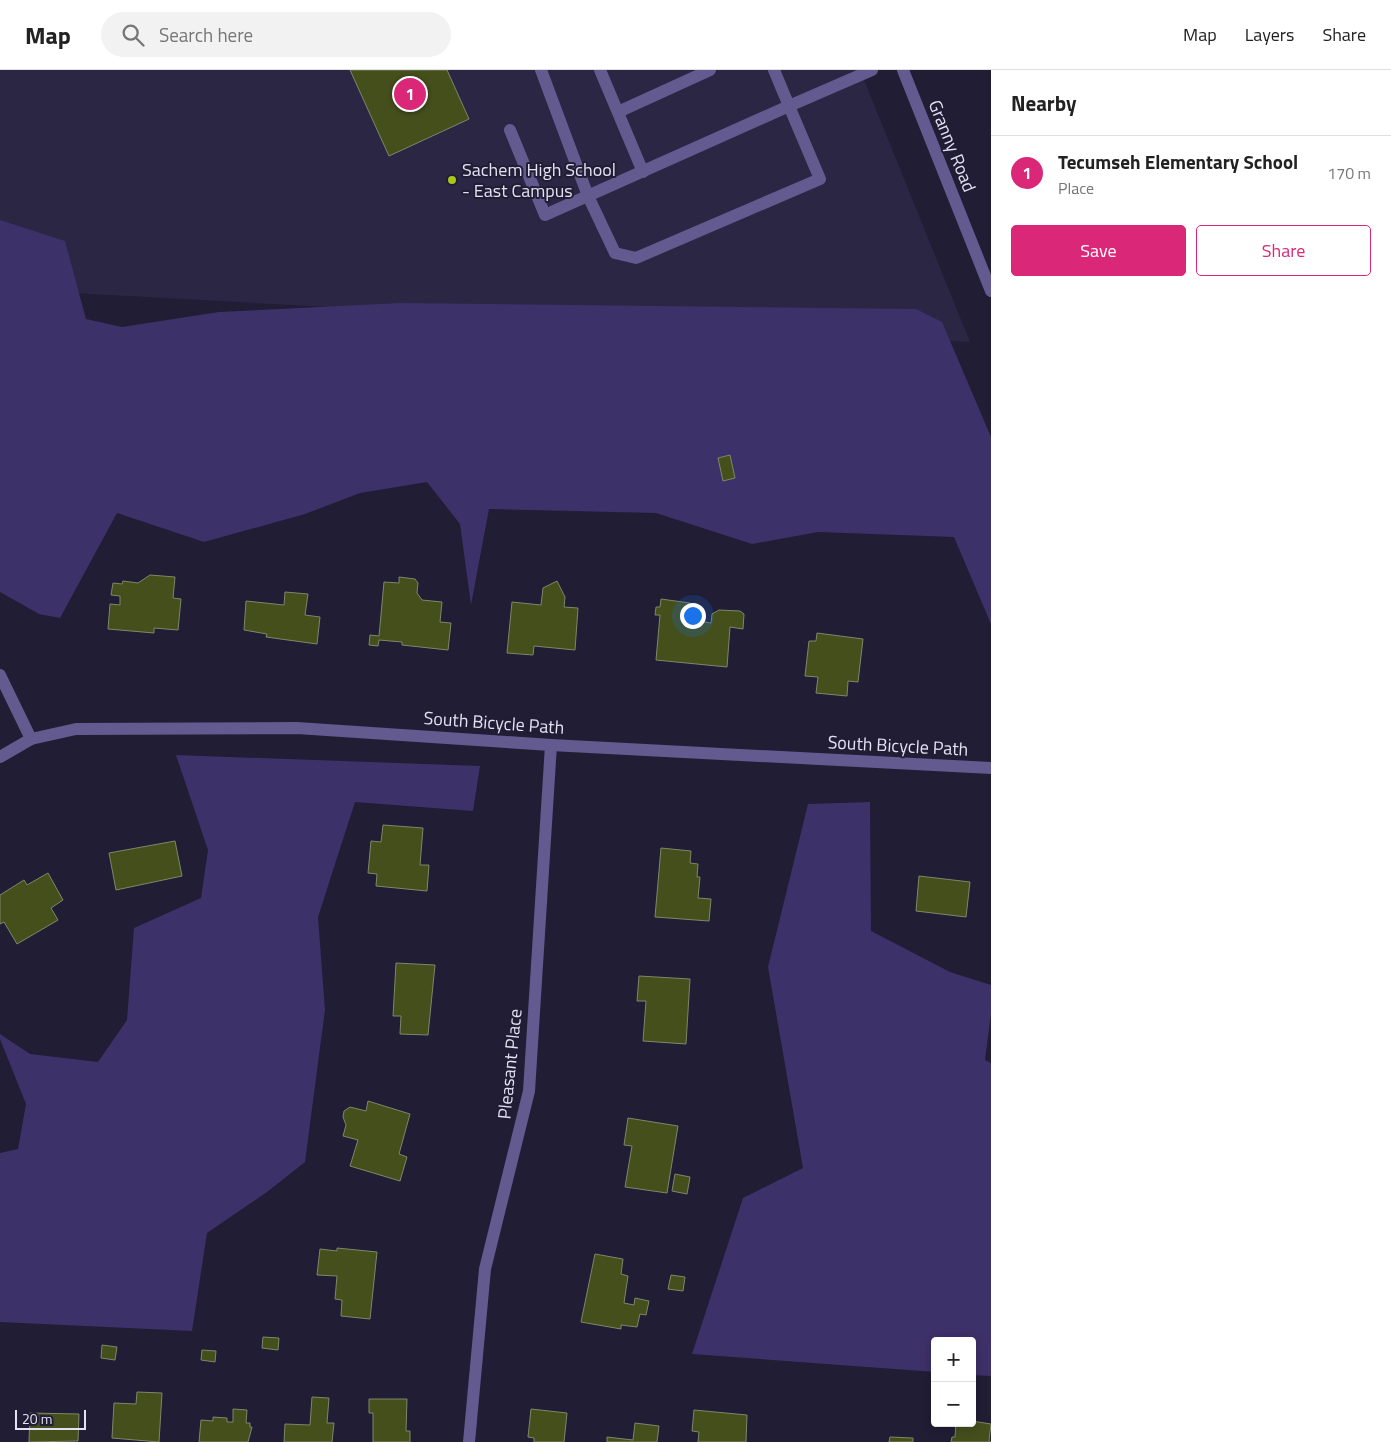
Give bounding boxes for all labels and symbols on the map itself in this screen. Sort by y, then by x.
pin: 1 [394,75,426,113]
street label: Granny Road [922,96,983,196]
place label: Sachem High School - East Campus [462,156,616,204]
marker: Sachem High School - East Campus [446,174,458,186]
your location [680,603,706,629]
street label: South Bicycle Path [423,704,565,741]
street label: South Bicycle Path [827,728,969,763]
street label: Pleasant Place [490,1007,529,1121]
scale bar [15,1407,86,1430]

